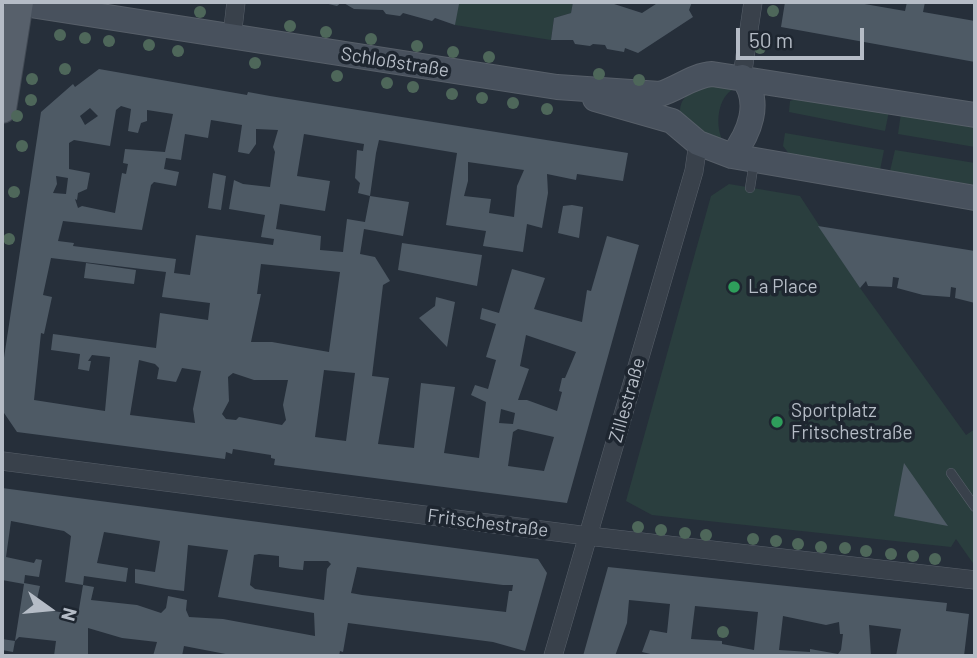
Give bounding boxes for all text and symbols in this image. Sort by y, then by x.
scale bar [739,14,867,58]
text: 50 m [749,27,793,52]
street label: Schloßstraße [339,42,451,82]
place label: La Place [748,276,818,298]
marker: La Place [726,279,742,295]
street label: Zillestraße [604,355,650,445]
place label: Sportplatz Fritschestraße [791,400,913,444]
marker: Sportplatz Fritschestraße [769,414,785,430]
street label: Fritschestraße [426,504,550,542]
north arrow [14,574,84,644]
text: N [57,605,83,624]

